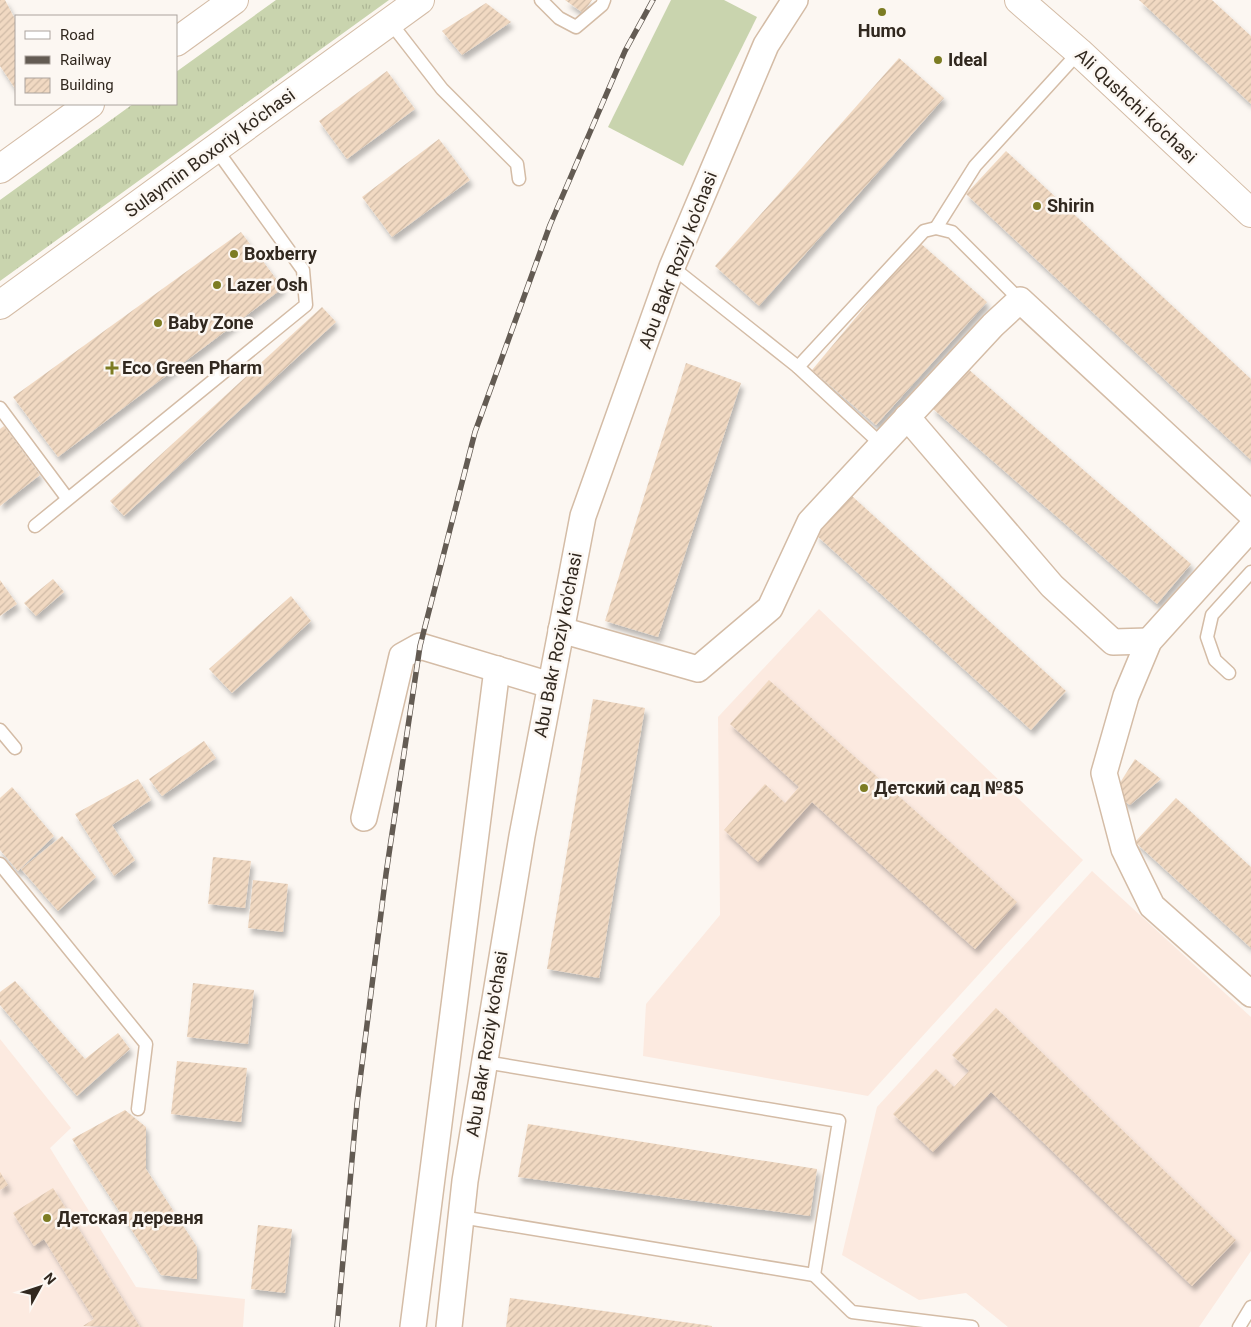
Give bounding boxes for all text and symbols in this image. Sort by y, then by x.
marker: Humo [876,6,888,18]
legend [15,15,178,105]
place label: Humo [858,20,906,41]
text: Road [60,26,94,44]
street label: Ali Qushchi ko'chasi [1071,44,1201,167]
place label: Ideal [948,49,988,70]
text: Railway [60,51,111,69]
marker: Ideal [932,54,944,66]
text: Building [60,76,114,94]
street label: Sulaymin Boxoriy ko'chasi [121,84,299,221]
street label: Abu Bakr Roziy ko'chasi [634,168,721,351]
place label: Shirin [1047,195,1094,216]
marker: Shirin [1031,200,1043,212]
place label: Boxberry [244,243,318,264]
marker: Boxberry [228,248,240,260]
place label: Lazer Osh [227,274,308,295]
marker: Lazer Osh [211,279,223,291]
place label: Baby Zone [168,312,254,333]
marker: Baby Zone [152,317,164,329]
place label: Eco Green Pharm [122,357,262,378]
marker: Eco Green Pharm [106,362,118,374]
street label: Abu Bakr Roziy ko'chasi [529,551,586,739]
place label: Детский сад №85 [874,777,1024,798]
marker: Детский сад №85 [858,782,870,794]
street label: Abu Bakr Roziy ko'chasi [461,949,512,1138]
place label: Детская деревня [57,1207,204,1228]
marker: Детская деревня [41,1212,53,1224]
north arrow [15,1262,65,1312]
text: N [41,1270,59,1288]

